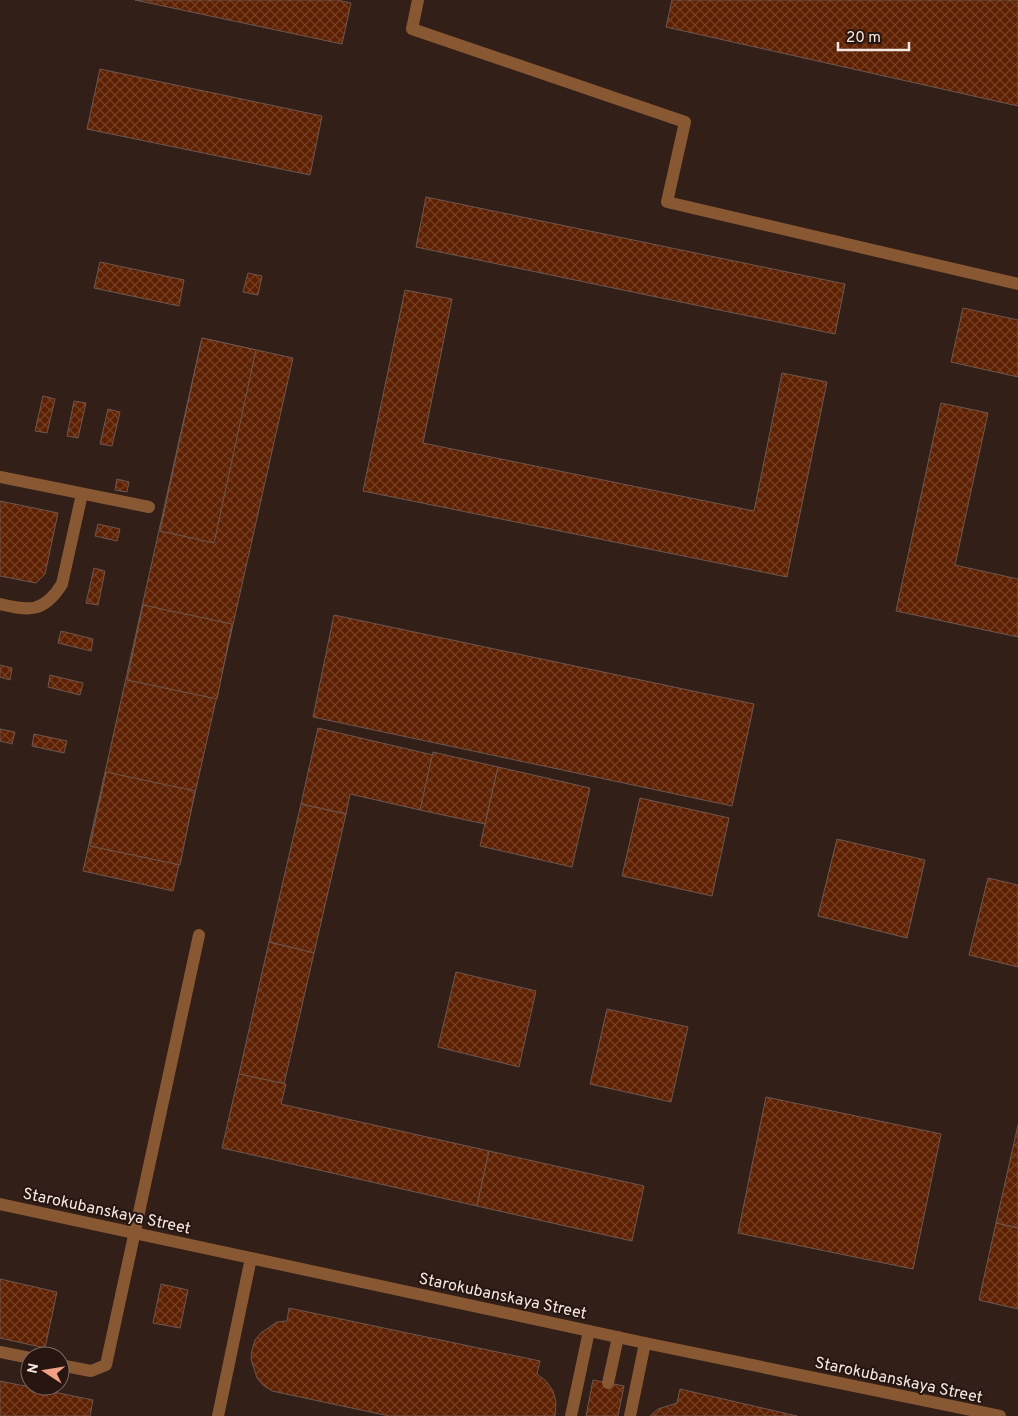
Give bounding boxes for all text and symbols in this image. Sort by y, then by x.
scale bar [838,20,909,52]
text: 20 m [846,29,881,48]
street label: Starokubanskaya Street [21,1184,192,1240]
street label: Starokubanskaya Street [417,1269,588,1325]
north arrow [20,1346,70,1396]
street label: Starokubanskaya Street [813,1353,984,1409]
text: N [24,1362,43,1375]

